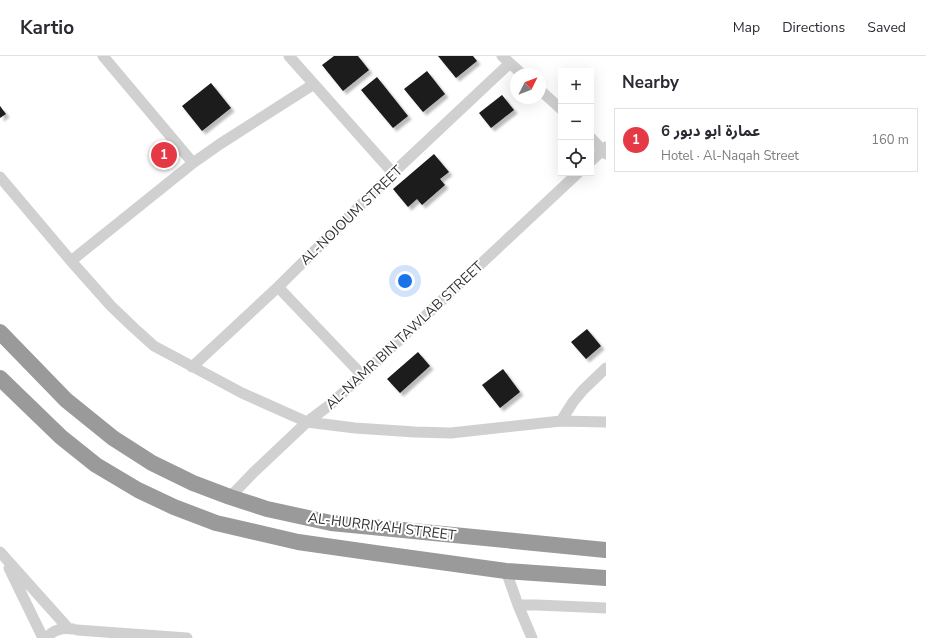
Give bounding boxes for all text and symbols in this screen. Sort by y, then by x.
text: Kartio [20,15,74,41]
text: Map [733,18,760,37]
text: Directions [782,18,845,37]
text: Saved [867,18,906,37]
north arrow [510,68,546,104]
map controls [558,68,594,176]
button: + [558,68,594,104]
text: Nearby [622,71,679,94]
button: − [558,104,594,140]
text: عمارة ابو دبور 6 [661,121,760,141]
text: 1 [632,131,640,149]
text: 160 m [871,131,909,149]
pin: 1 [151,140,177,170]
button: locate [558,140,594,176]
text: Hotel · Al-Naqah Street [661,147,799,165]
street label: AL-NOJOUM STREET [296,161,407,269]
street label: AL-NAMR BIN TAWLAB STREET [321,257,488,414]
your location [395,271,415,291]
street label: AL-HURRIYAH STREET [307,508,458,545]

